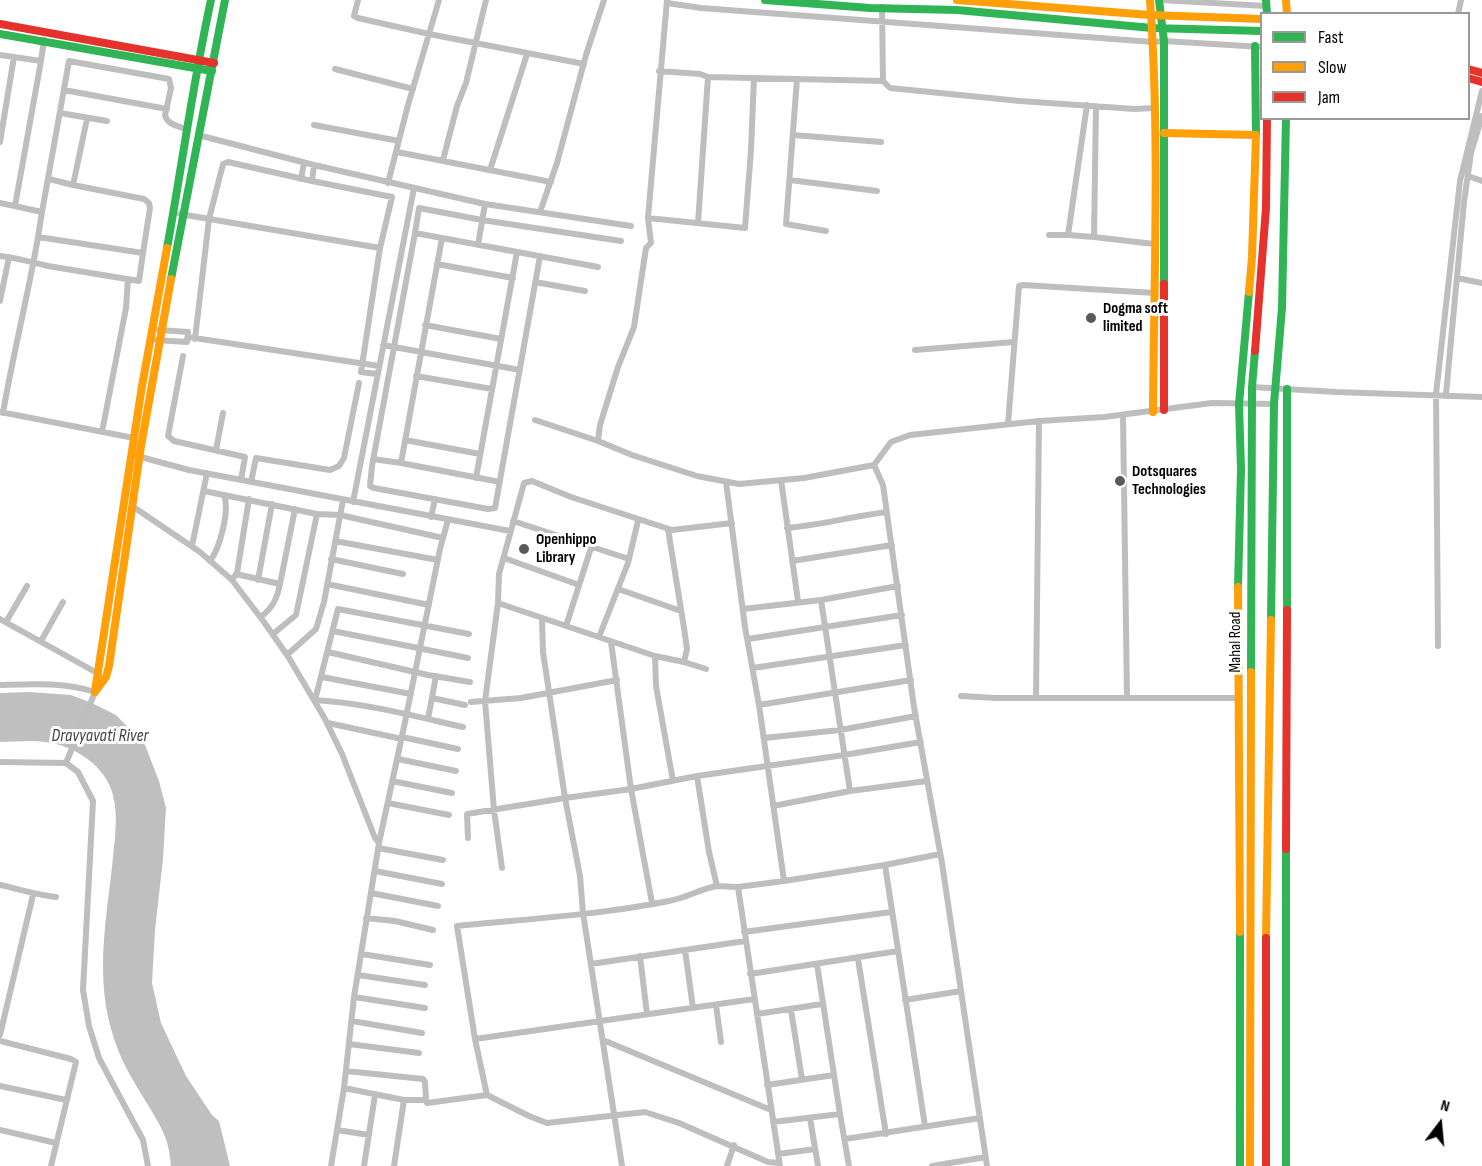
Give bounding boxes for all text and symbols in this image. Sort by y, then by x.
legend [1260,12,1470,120]
text: Fast [1318,27,1343,48]
text: Slow [1318,57,1347,78]
text: Jam [1318,87,1340,108]
place label: Dogma soft limited [1103,299,1168,337]
marker: Dogma soft limited [1084,311,1098,325]
place label: Dotsquares Technologies [1132,462,1206,500]
marker: Dotsquares Technologies [1113,474,1127,488]
place label: Openhippo Library [536,530,596,568]
marker: Openhippo Library [517,542,531,556]
street label: Mahal Road [1226,612,1246,672]
water label: Dravyavati River [51,725,149,747]
north arrow [1410,1094,1470,1154]
text: N [1438,1096,1452,1117]

